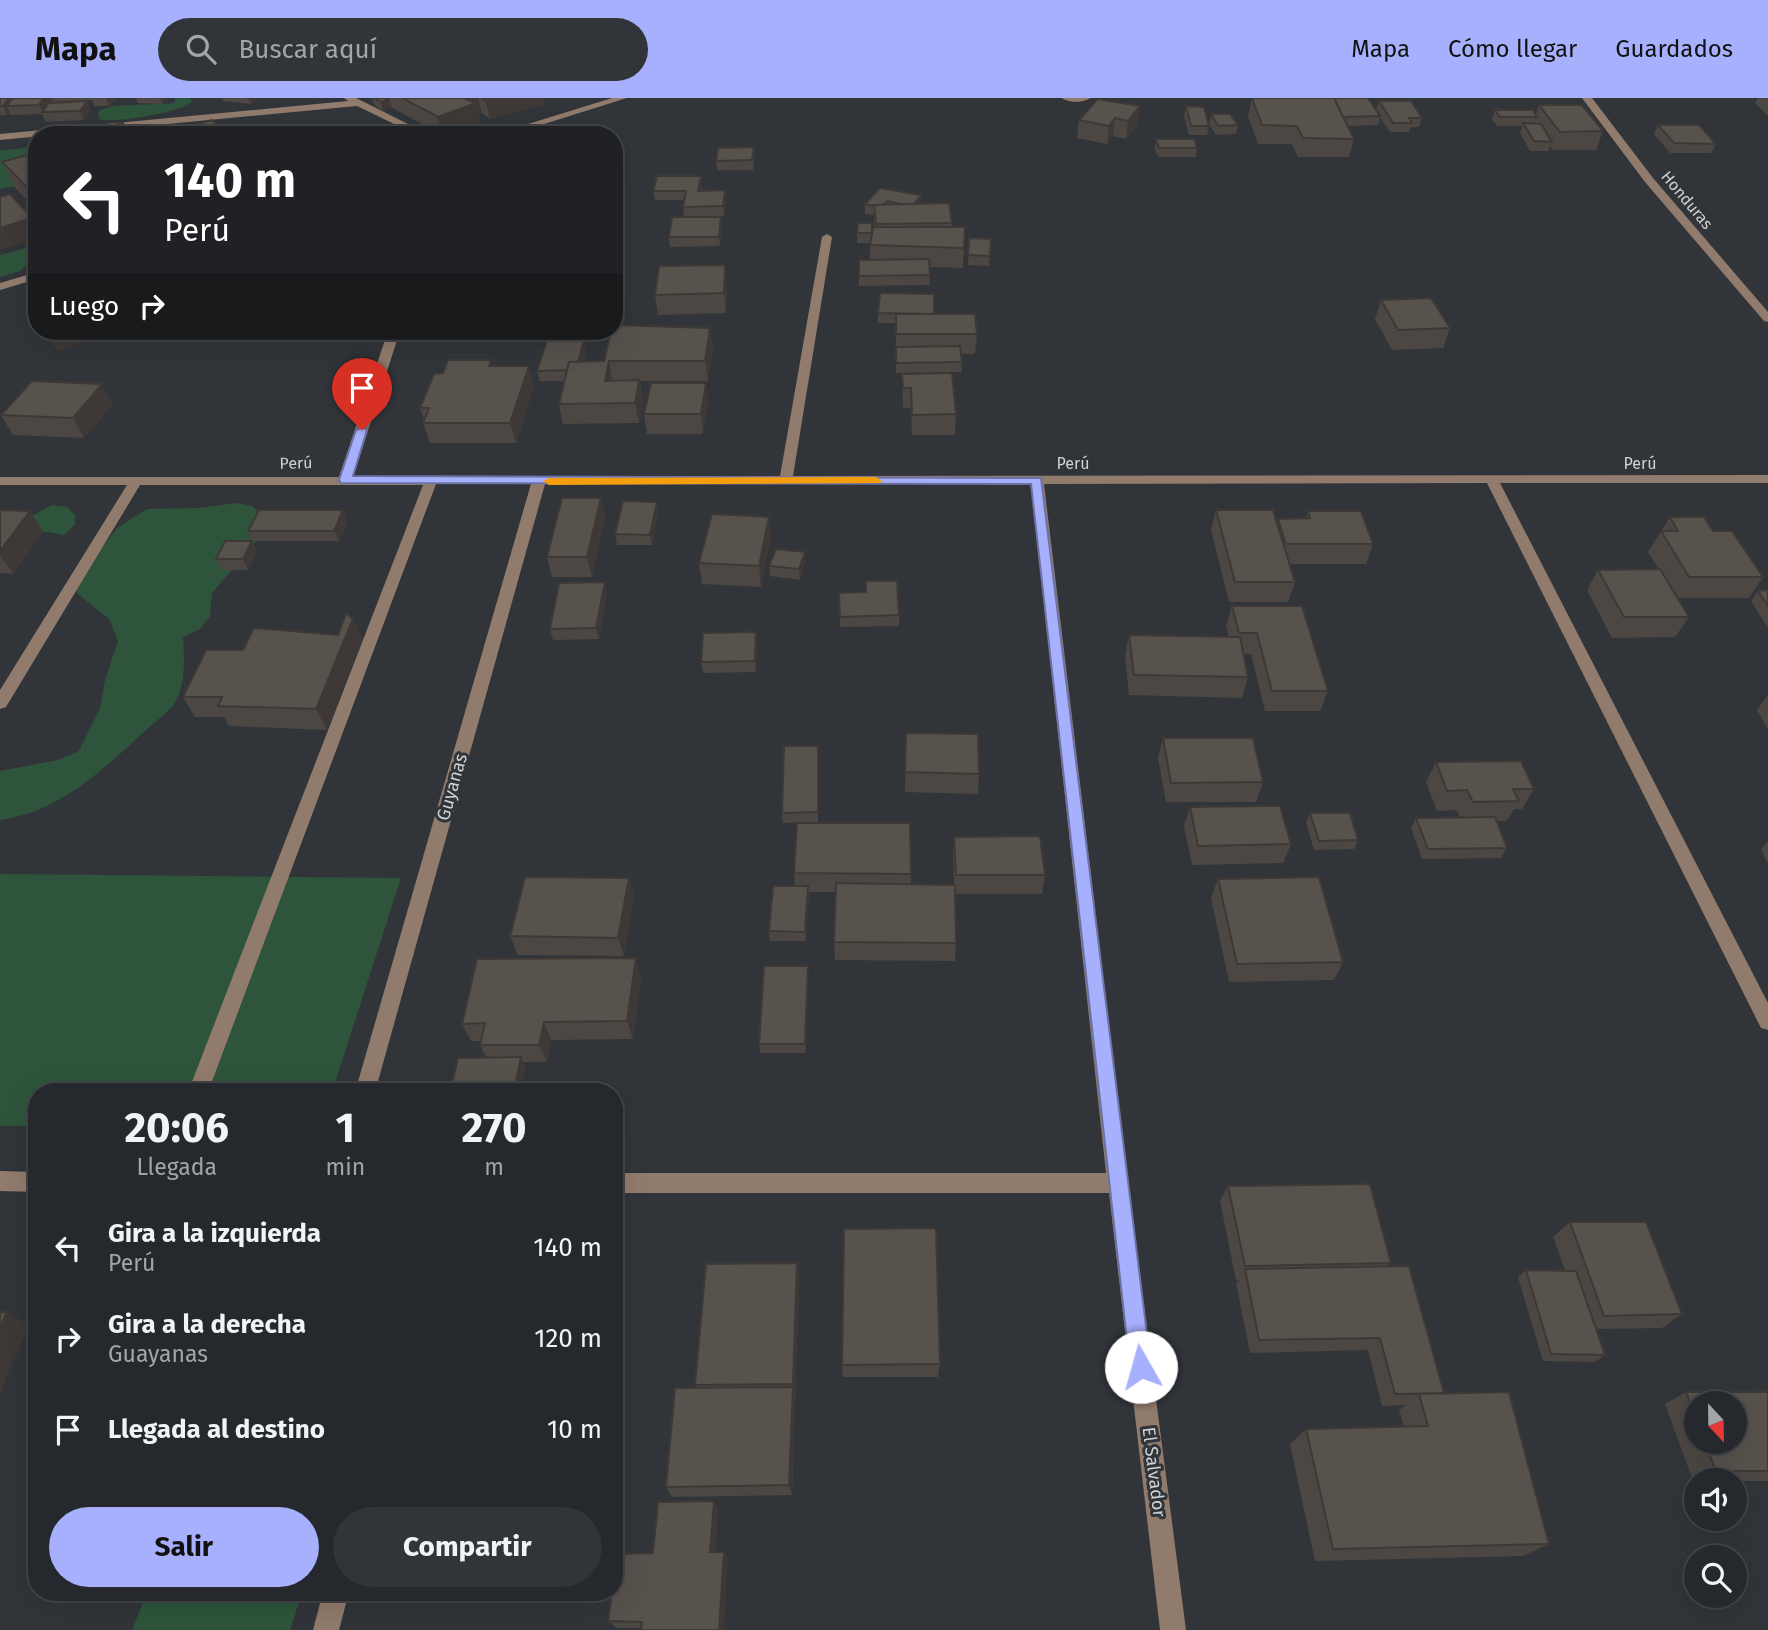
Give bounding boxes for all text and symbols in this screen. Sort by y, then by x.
search box [158,18,648,81]
text: Mapa [35,29,116,69]
icon: search [182,30,220,68]
text: Buscar aquí [238,34,377,65]
text: Mapa [1351,35,1410,63]
text: Cómo llegar [1448,35,1577,63]
text: Guardados [1615,35,1733,63]
text: 140 m [164,151,296,210]
icon: left [49,154,140,245]
street label: Honduras [1657,167,1717,233]
text: Perú [164,211,230,249]
icon: right [133,287,171,325]
text: Luego [49,291,119,322]
pin [332,358,392,430]
icon: arrive [343,369,381,407]
street label: Perú [279,453,313,473]
street label: Perú [1056,454,1090,473]
street label: Perú [1623,454,1657,473]
street label: Guyanas [432,751,472,823]
text: 20:06 [124,1103,229,1153]
text: 1 [336,1103,355,1153]
text: 270 [462,1103,527,1153]
text: Llegada [136,1153,217,1181]
text: min [325,1153,365,1181]
text: m [484,1153,504,1181]
text: Gira a la izquierda [108,1218,321,1249]
icon: left [49,1229,87,1267]
text: 140 m [533,1232,602,1263]
text: Perú [108,1249,155,1277]
text: Gira a la derecha [108,1309,306,1340]
icon: right [49,1320,87,1358]
text: 120 m [534,1323,602,1354]
position arrow [1104,1330,1178,1404]
text: Guayanas [108,1340,208,1368]
north arrow [1684,1391,1746,1454]
map controls [1684,1391,1747,1608]
icon: arrive [49,1411,87,1449]
text: Llegada al destino [108,1414,325,1445]
text: 10 m [547,1414,602,1445]
street label: El Salvador [1138,1426,1170,1518]
button: sound [1684,1468,1747,1531]
button: Salir [49,1507,319,1587]
button: Compartir [333,1507,602,1587]
button: search [1684,1545,1747,1608]

